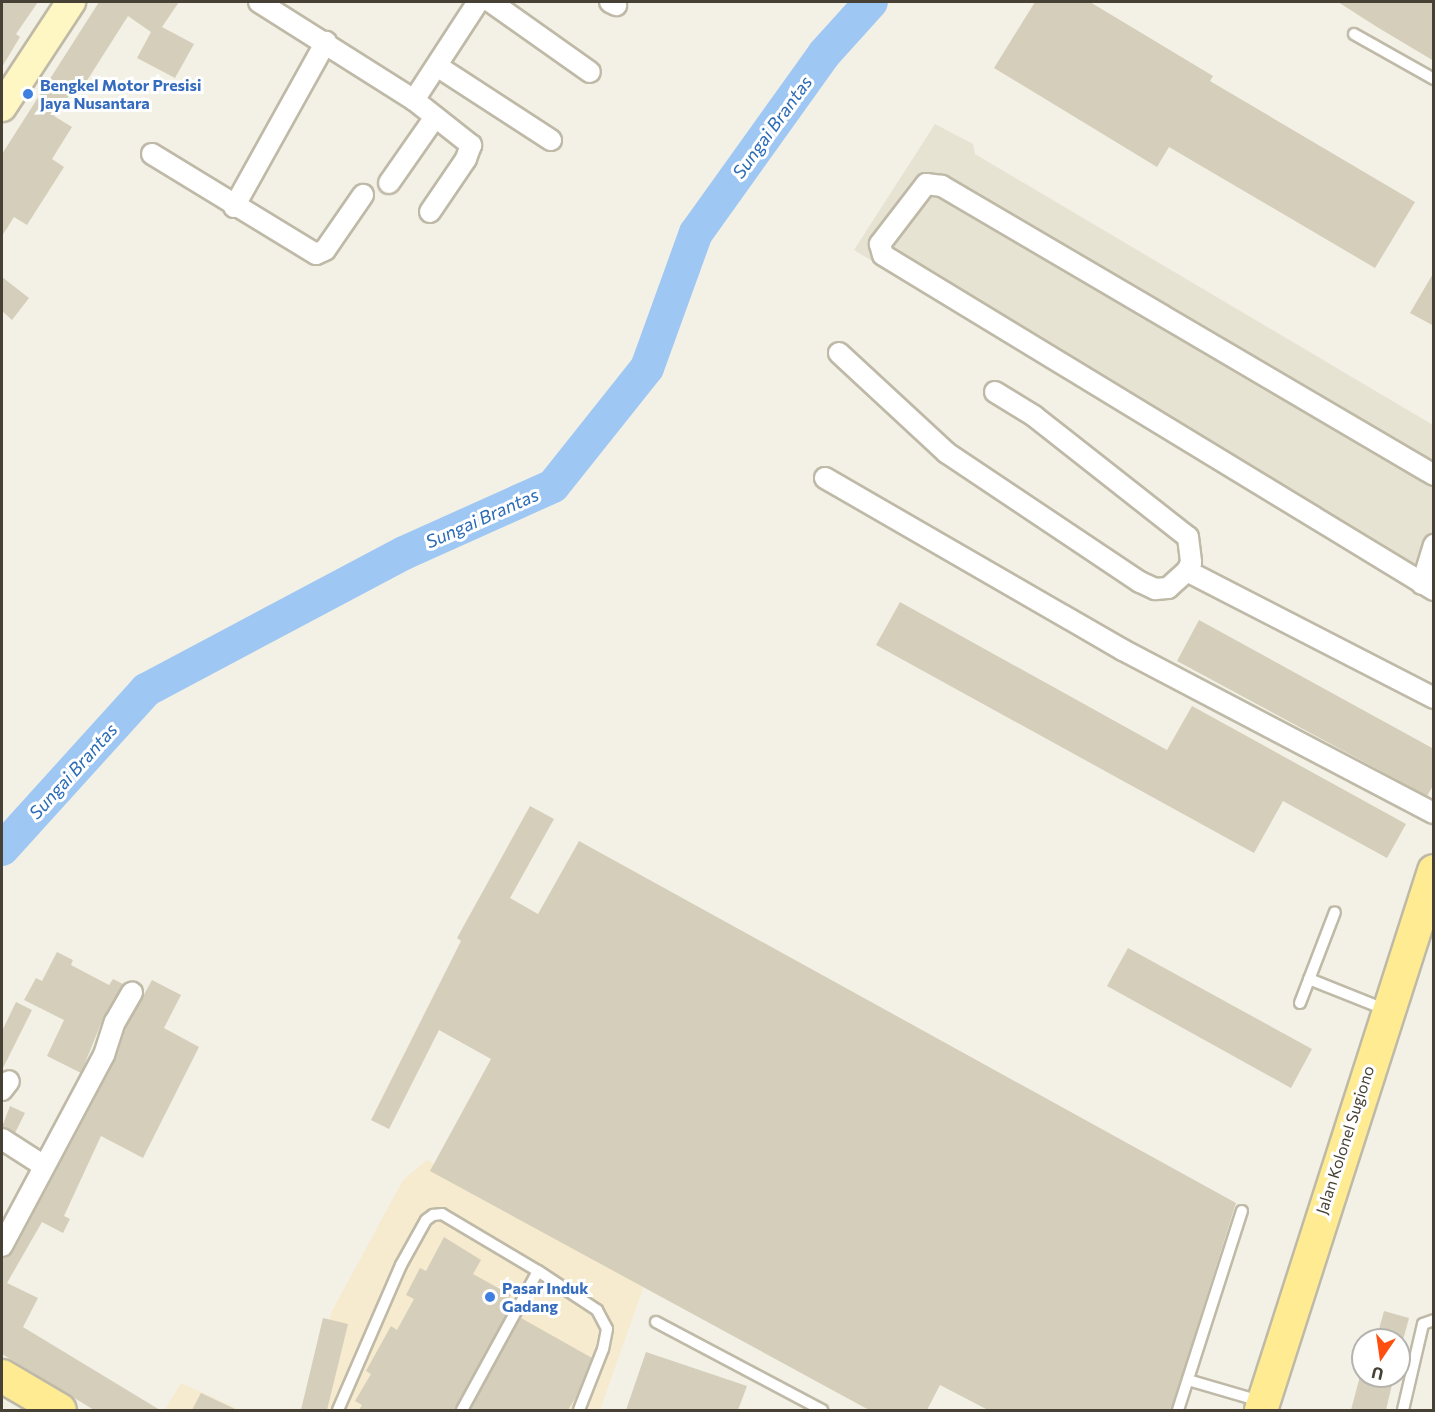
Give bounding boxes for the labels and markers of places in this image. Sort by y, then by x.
place label: Bengkel Motor Presisi Jaya Nusantara [40,75,201,113]
marker: Bengkel Motor Presisi Jaya Nusantara [21,87,35,101]
place label: Pasar Induk Gadang [502,1278,588,1316]
marker: Pasar Induk Gadang [483,1290,497,1304]

